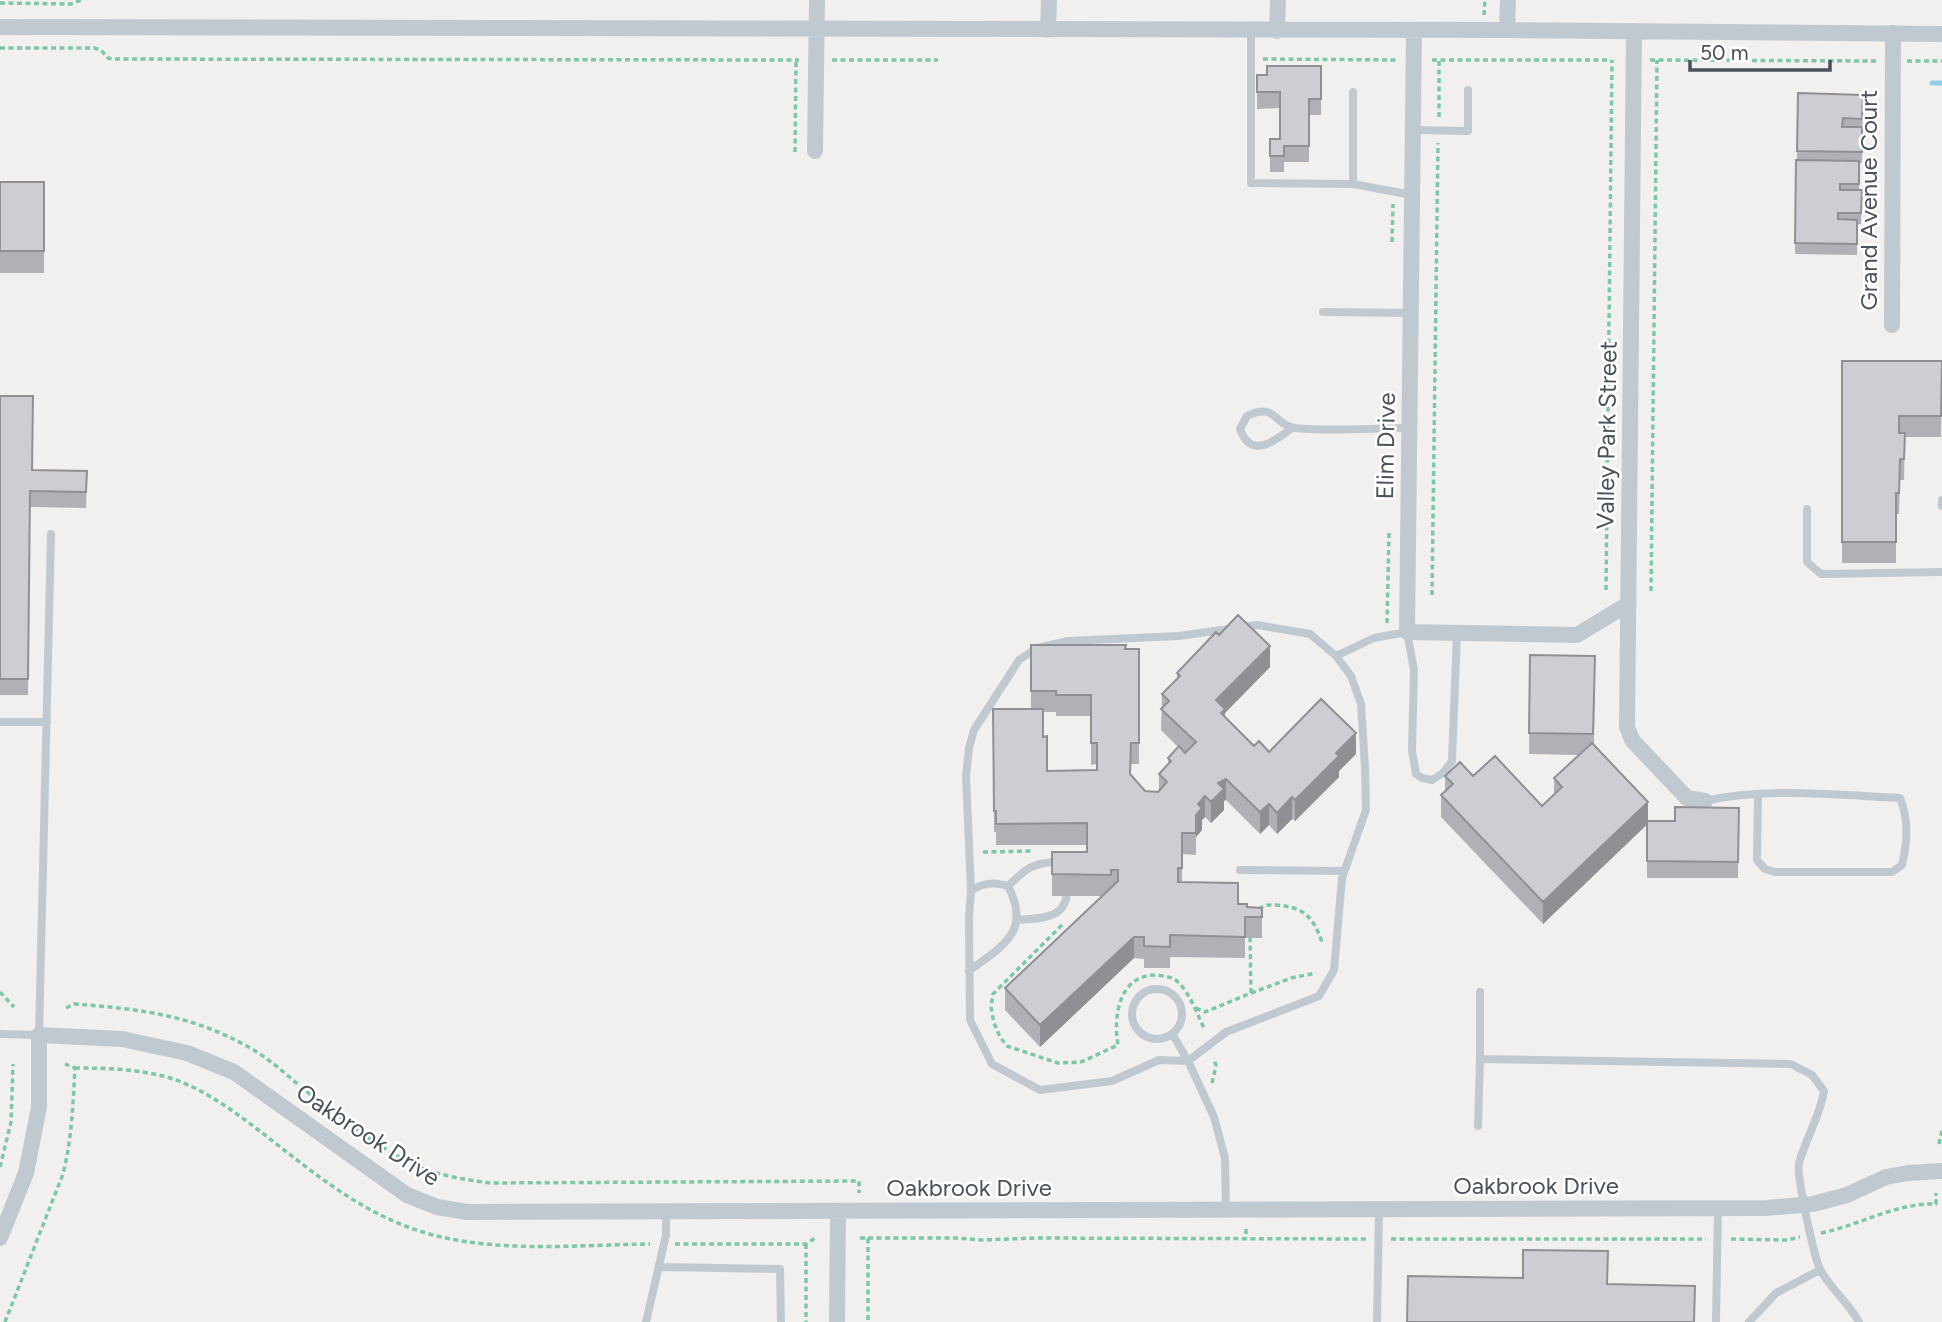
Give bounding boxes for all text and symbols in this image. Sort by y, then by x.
scale bar [1690,28,1830,72]
text: 50 m [1700,40,1749,65]
street label: Grand Avenue Court [1854,90,1883,310]
street label: Valley Park Street [1590,340,1623,530]
street label: Elim Drive [1370,392,1401,500]
street label: Oakbrook Drive [291,1077,446,1192]
street label: Oakbrook Drive [1453,1171,1619,1200]
street label: Oakbrook Drive [886,1173,1052,1202]

